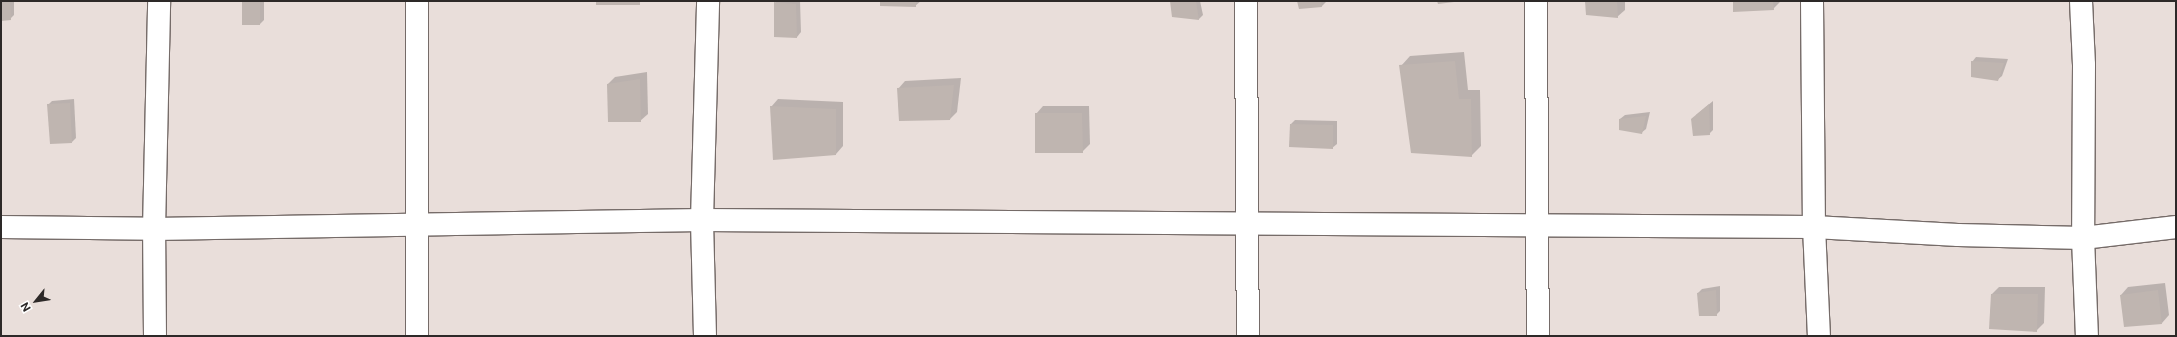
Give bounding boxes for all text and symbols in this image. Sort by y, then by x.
north arrow [16,281,56,321]
text: N [18,300,33,314]

